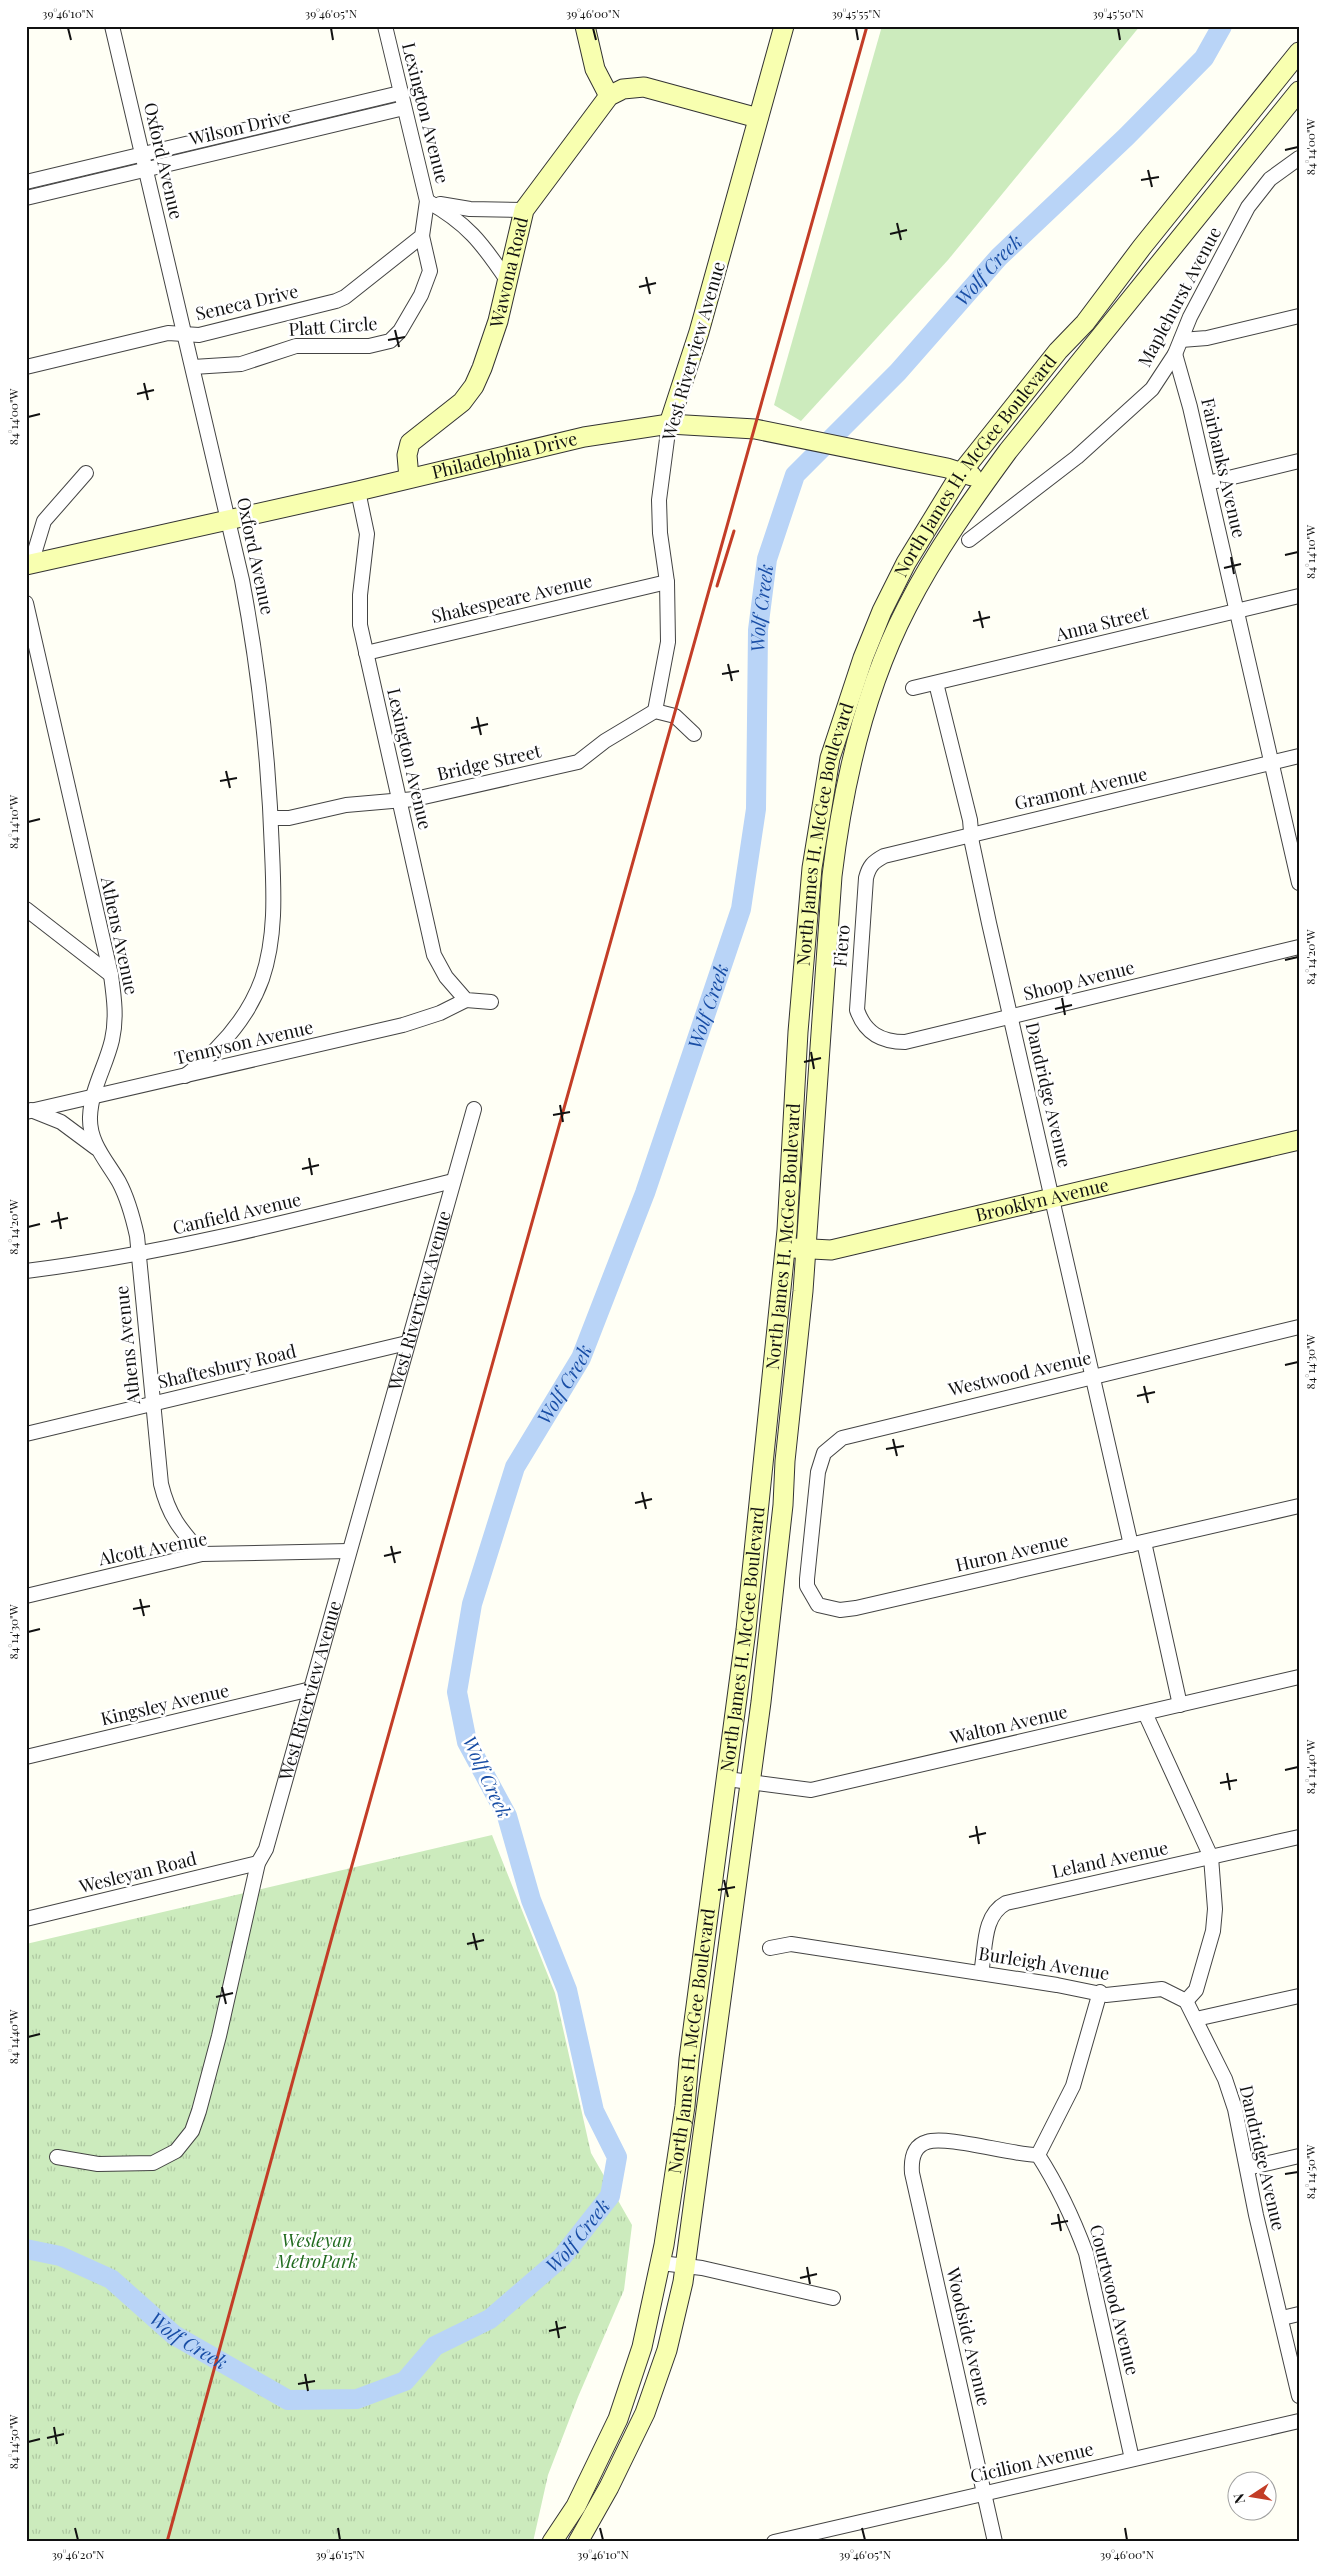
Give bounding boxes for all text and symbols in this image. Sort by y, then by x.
text: 39°46'10"N [42,5,94,21]
text: 39°46'05"N [305,5,358,21]
text: 39°46'00"N [566,5,621,21]
text: 39°45'55"N [831,5,881,21]
text: 39°45'50"N [1092,5,1144,21]
street label: Lexington Avenue [397,40,455,186]
street label: Oxford Avenue [139,100,189,222]
street label: Wilson Drive [186,104,293,151]
text: 84°14'00"W [1302,119,1318,175]
street label: Wawona Road [484,214,533,331]
street label: Maplehurst Avenue [1132,222,1226,371]
water label: Wolf Creek [948,228,1027,311]
street label: West Riverview Avenue [656,258,730,444]
street label: Seneca Drive [193,279,300,325]
street label: Platt Circle [288,311,378,341]
street label: North James H. McGee Boulevard [888,349,1062,581]
text: 84°14'00"W [5,389,21,445]
street label: Fairbanks Avenue [1196,395,1252,540]
street label: Philadelphia Drive [429,426,580,484]
street label: Oxford Avenue [232,495,280,617]
text: 84°14'10"W [1302,525,1318,579]
water label: Wolf Creek [744,563,778,652]
street label: Shakespeare Avenue [429,568,595,628]
street label: Anna Street [1052,600,1151,646]
street label: Lexington Avenue [382,686,438,832]
street label: North James H. McGee Boulevard [791,699,859,967]
street label: Bridge Street [434,738,544,786]
street label: Gramont Avenue [1012,761,1150,815]
text: 84°14'10"W [5,795,21,849]
street label: Athens Avenue [96,874,144,997]
street label: Fiero [827,924,855,968]
text: 84°14'20"W [1302,929,1318,985]
street label: Shoop Avenue [1021,955,1137,1005]
water label: Wolf Creek [681,960,734,1052]
street label: Tennyson Avenue [172,1014,316,1070]
street label: Dandridge Avenue [1021,1020,1077,1170]
street label: North James H. McGee Boulevard [760,1102,805,1371]
street label: Brooklyn Avenue [973,1172,1111,1227]
street label: Canfield Avenue [170,1187,303,1239]
text: 84°14'20"W [5,1199,21,1255]
street label: West Riverview Avenue [382,1208,456,1394]
street label: Athens Avenue [109,1284,145,1407]
text: 84°14'30"W [1302,1334,1318,1390]
street label: Shaftesbury Road [155,1338,299,1394]
water label: Wolf Creek [530,1341,597,1429]
street label: Westwood Avenue [945,1345,1093,1401]
street label: North James H. McGee Boulevard [714,1505,770,1773]
street label: Alcott Avenue [96,1526,209,1570]
street label: Huron Avenue [953,1527,1071,1577]
street label: West Riverview Avenue [273,1598,346,1784]
text: 84°14'30"W [5,1604,21,1660]
street label: Kingsley Avenue [98,1678,231,1730]
street label: Walton Avenue [947,1699,1070,1749]
water label: Wolf Creek [457,1731,518,1822]
text: 84°14'40"W [1302,1740,1318,1794]
street label: Leland Avenue [1049,1835,1170,1883]
street label: Wesleyan Road [76,1846,199,1898]
street label: North James H. McGee Boulevard [662,1906,720,2175]
street label: Burleigh Avenue [977,1941,1111,1985]
text: 84°14'40"W [5,2010,21,2064]
street label: Dandridge Avenue [1235,2083,1291,2233]
text: 84°14'50"W [1302,2145,1318,2199]
water label: Wolf Creek [539,2193,615,2278]
street label: Courtwood Avenue [1085,2222,1145,2377]
park label: Wesleyan MetroPark [275,2228,358,2273]
street label: Woodside Avenue [941,2264,997,2408]
water label: Wolf Creek [144,2305,233,2375]
text: 84°14'50"W [5,2415,21,2469]
street label: Cicilion Avenue [968,2436,1096,2488]
north arrow [1228,2470,1278,2520]
text: N [1228,2492,1249,2506]
text: 39°46'20"N [51,2546,105,2562]
text: 39°46'15"N [315,2546,365,2562]
text: 39°46'10"N [577,2546,629,2562]
text: 39°46'05"N [839,2546,892,2562]
text: 39°46'00"N [1100,2546,1155,2562]

